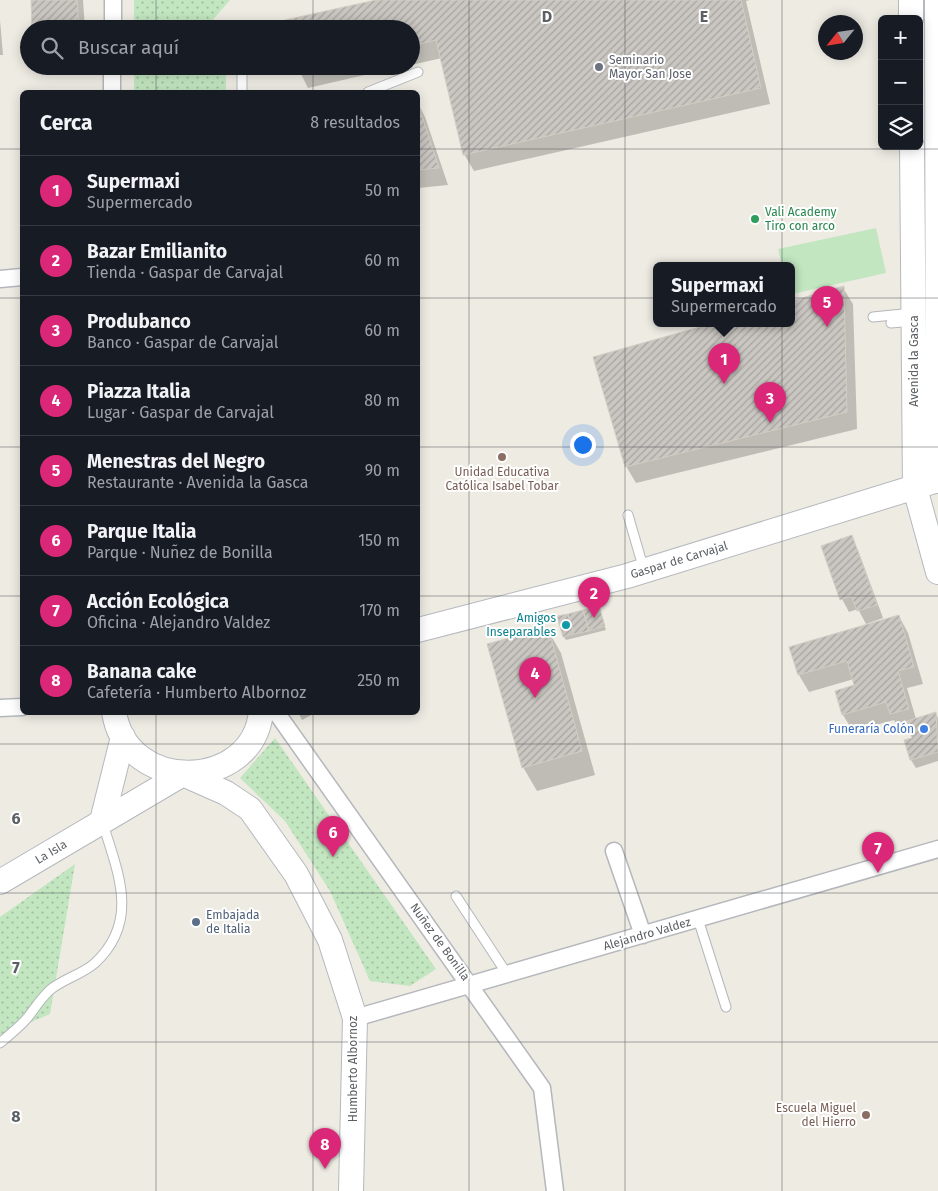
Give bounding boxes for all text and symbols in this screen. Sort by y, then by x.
text: D [542,7,552,26]
text: E [700,7,708,26]
north arrow [818,15,863,60]
map controls [878,15,923,150]
button: + [878,15,923,60]
search box [20,20,420,75]
icon: search [38,34,66,62]
text: Buscar aquí [78,36,179,59]
place label: Seminario Mayor San Jose [609,53,691,81]
button: − [878,60,923,105]
marker: Seminario Mayor San Jose [593,61,605,73]
button: layers [878,105,923,150]
text: Cerca [40,110,92,136]
text: 8 resultados [310,113,400,132]
text: Supermaxi [87,170,180,193]
text: 1 [52,181,60,200]
text: 50 m [365,181,400,200]
text: Supermercado [87,193,193,212]
place label: Vali Academy Tiro con arco [765,205,837,233]
marker: Vali Academy Tiro con arco [749,213,761,225]
text: Bazar Emilianito [87,240,227,263]
text: 2 [52,251,60,270]
text: 60 m [365,251,400,270]
popup [653,262,795,327]
text: Tienda · Gaspar de Carvajal [87,263,283,282]
text: Supermaxi [671,274,764,297]
pin: 5 [811,286,843,327]
text: Supermercado [671,297,777,316]
text: Produbanco [87,310,191,333]
street label: Avenida la Gasca [907,315,921,407]
text: 3 [52,321,60,340]
text: 60 m [365,321,400,340]
text: Banco · Gaspar de Carvajal [87,333,278,352]
pin: 1 [708,343,740,384]
text: Piazza Italia [87,380,191,403]
pin: 3 [754,382,786,423]
text: 4 [51,391,61,410]
text: 80 m [364,391,400,410]
text: Lugar · Gaspar de Carvajal [87,403,274,422]
your location [570,432,596,458]
text: Menestras del Negro [87,450,265,473]
marker: Unidad Educativa Católica Isabel Tobar [496,451,508,463]
text: 5 [52,461,60,480]
text: 90 m [365,461,400,480]
place label: Unidad Educativa Católica Isabel Tobar [445,465,559,493]
text: Restaurante · Avenida la Gasca [87,473,309,492]
text: Parque Italia [87,520,196,543]
text: 6 [51,531,61,550]
text: 150 m [358,531,400,550]
street label: Gaspar de Carvajal [629,538,730,581]
text: Parque · Nuñez de Bonilla [87,543,273,562]
pin: 2 [578,577,610,618]
text: Acción Ecológica [87,590,229,613]
text: 7 [52,601,60,620]
text: 170 m [359,601,400,620]
place label: Amigos Inseparables [486,611,556,639]
text: Oficina · Alejandro Valdez [87,613,270,632]
marker: Amigos Inseparables [560,619,572,631]
pin: 4 [519,657,551,698]
text: Banana cake [87,660,196,683]
text: 8 [51,671,61,690]
text: 250 m [357,671,400,690]
text: Cafetería · Humberto Albornoz [87,683,306,702]
place label: Funeraría Colón [829,722,914,736]
marker: Funeraría Colón [918,723,930,735]
text: 6 [11,809,21,828]
pin: 6 [317,816,349,857]
pin: 7 [862,832,894,873]
street label: La Isla [33,837,69,867]
street label: Nuñez de Bonilla [407,901,473,983]
place label: Embajada de Italia [206,908,260,936]
street label: Alejandro Valdez [602,915,692,953]
marker: Embajada de Italia [190,916,202,928]
text: 7 [12,958,20,977]
street label: Humberto Albornoz [346,1016,360,1122]
place label: Escuela Miguel del Hierro [776,1101,856,1129]
text: 8 [11,1107,21,1126]
marker: Escuela Miguel del Hierro [860,1109,872,1121]
pin: 8 [309,1128,341,1169]

